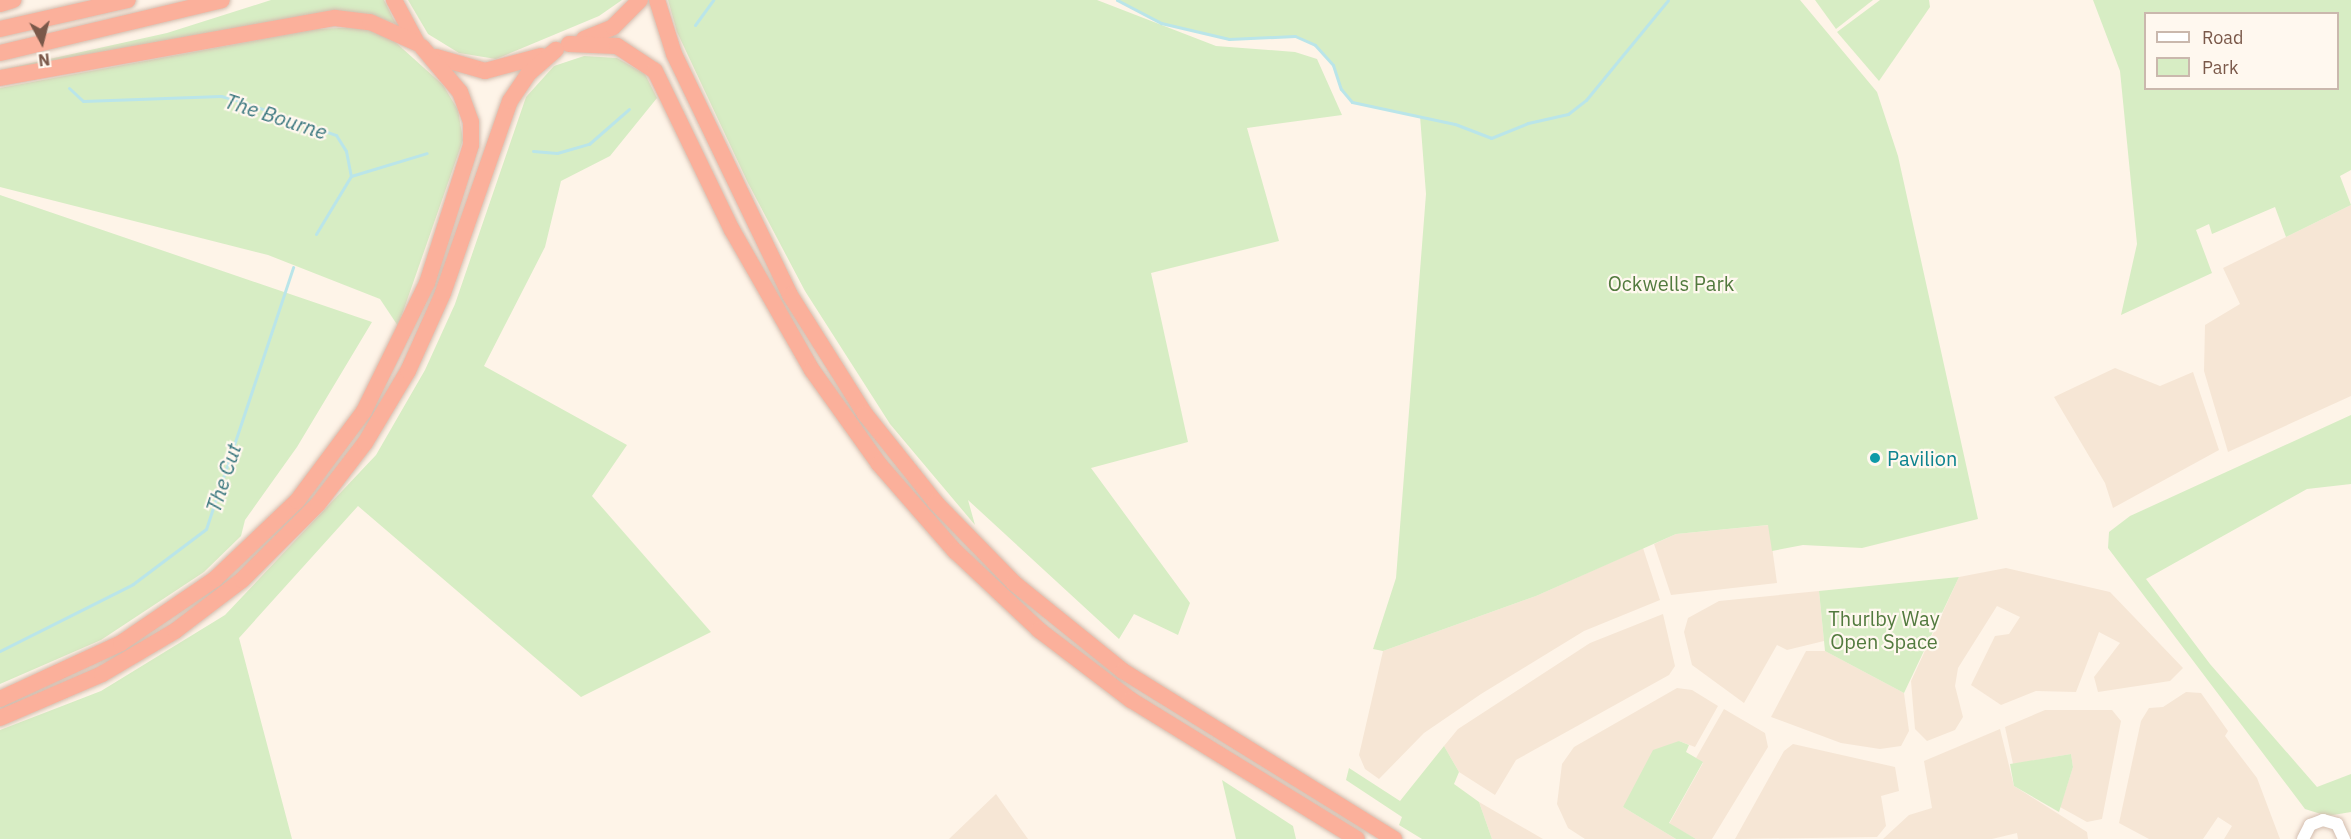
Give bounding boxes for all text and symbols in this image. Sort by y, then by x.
north arrow [12,12,72,72]
legend [2144,12,2339,90]
text: Road [2202,26,2243,49]
text: N [37,49,51,70]
text: Park [2202,56,2238,79]
water label: The Bourne [222,88,330,144]
park label: Ockwells Park [1608,271,1734,295]
water label: The Cut [200,441,246,515]
place label: Pavilion [1887,446,1957,470]
marker: Pavilion [1868,451,1882,465]
park label: Thurlby Way Open Space [1828,607,1940,654]

